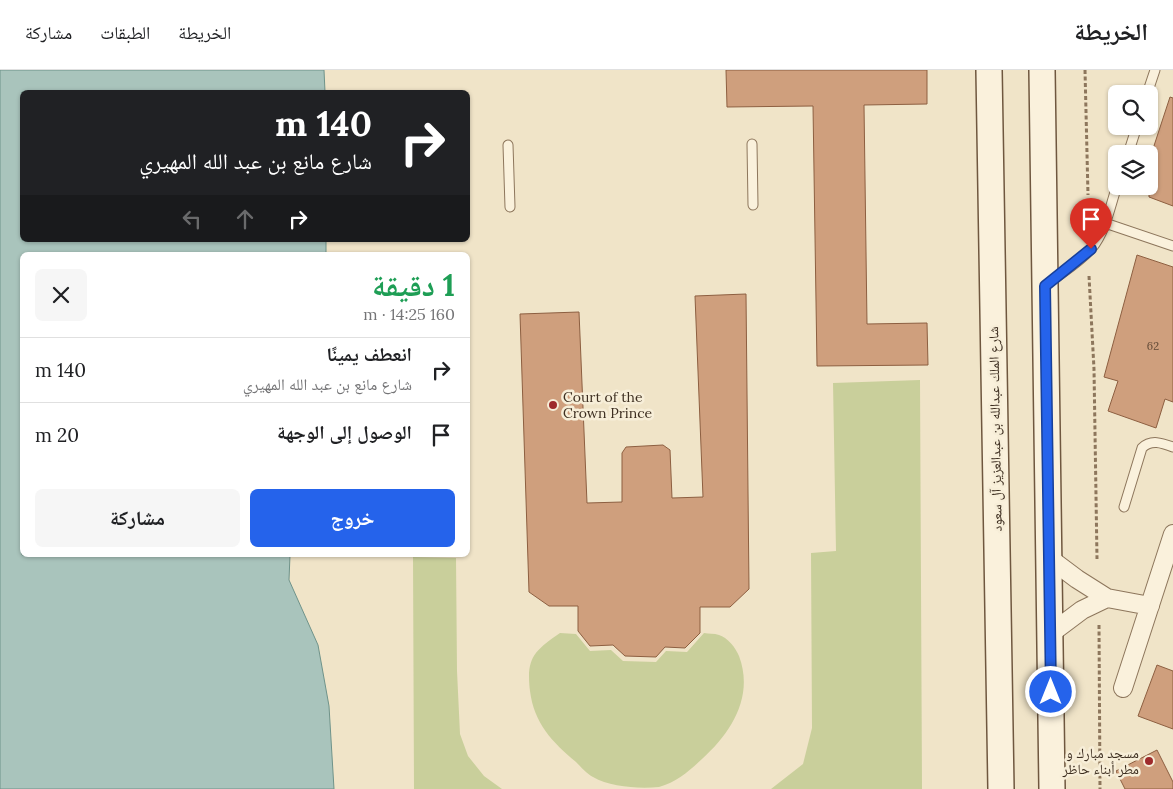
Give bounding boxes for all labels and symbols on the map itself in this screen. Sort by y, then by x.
pin [1070,198,1112,249]
street label: شارع الملك عبدالله بن عبدالعزيز آل سعود [984,326,1007,532]
house number: 62 [1147,339,1159,353]
place label: Court of the Crown Prince [563,388,653,422]
marker: Court of the Crown Prince [547,399,559,411]
position arrow [1024,665,1076,717]
place label: مسجد مبارك و مطر أبناء حاظر [1062,744,1139,778]
marker: مسجد مبارك و مطر أبناء حاظر [1143,755,1155,767]

